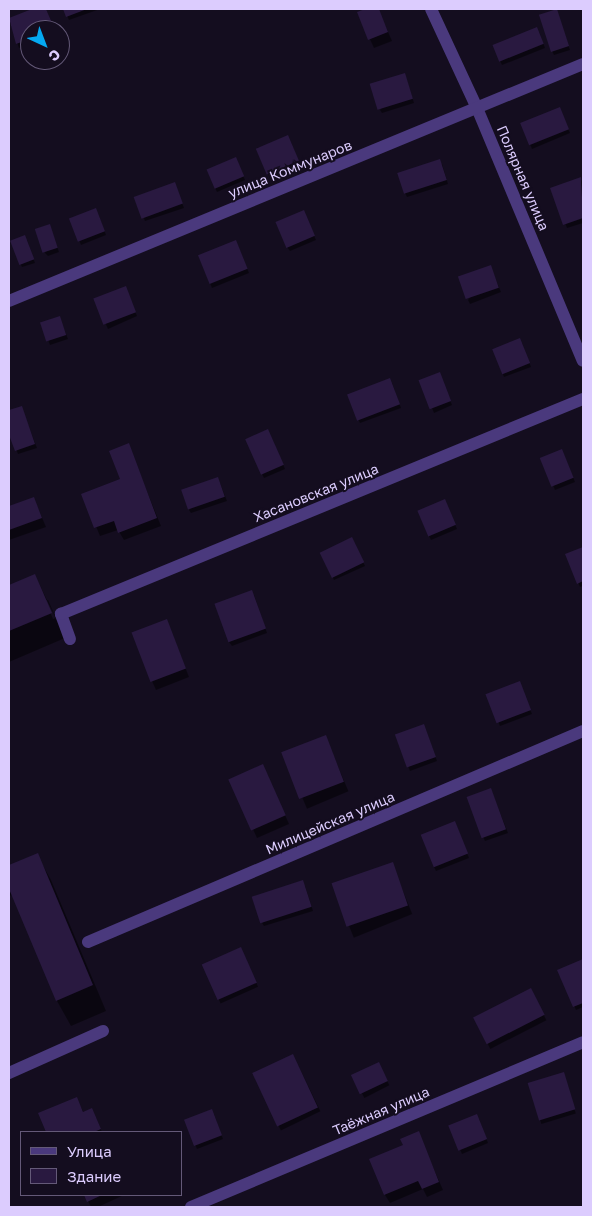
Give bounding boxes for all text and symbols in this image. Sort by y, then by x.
north arrow [20,20,70,70]
text: С [45,46,64,65]
street label: Полярная улица [493,123,553,233]
street label: улица Коммунаров [226,137,354,201]
street label: Хасановская улица [251,460,381,526]
street label: Милицейская улица [263,788,397,858]
street label: Таёжная улица [330,1083,432,1139]
legend [20,1131,182,1196]
text: Улица [67,1142,112,1160]
text: Здание [67,1167,121,1185]

